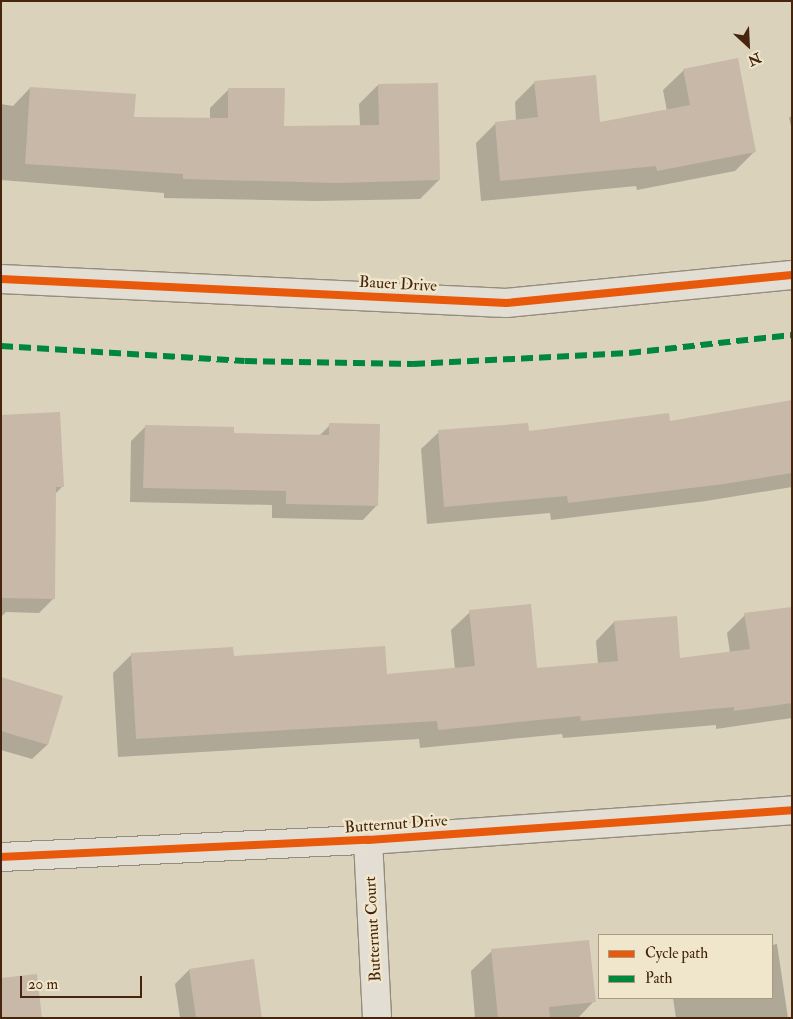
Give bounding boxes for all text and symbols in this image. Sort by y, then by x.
north arrow [723,20,773,70]
text: N [745,49,764,69]
street label: Bauer Drive [359,272,437,296]
street label: Butternut Drive [344,811,448,837]
street label: Butternut Court [361,876,385,982]
legend [598,934,773,999]
text: Cycle path [645,944,708,963]
scale bar [22,966,145,998]
text: Path [645,969,672,988]
text: 20 m [28,975,58,994]

